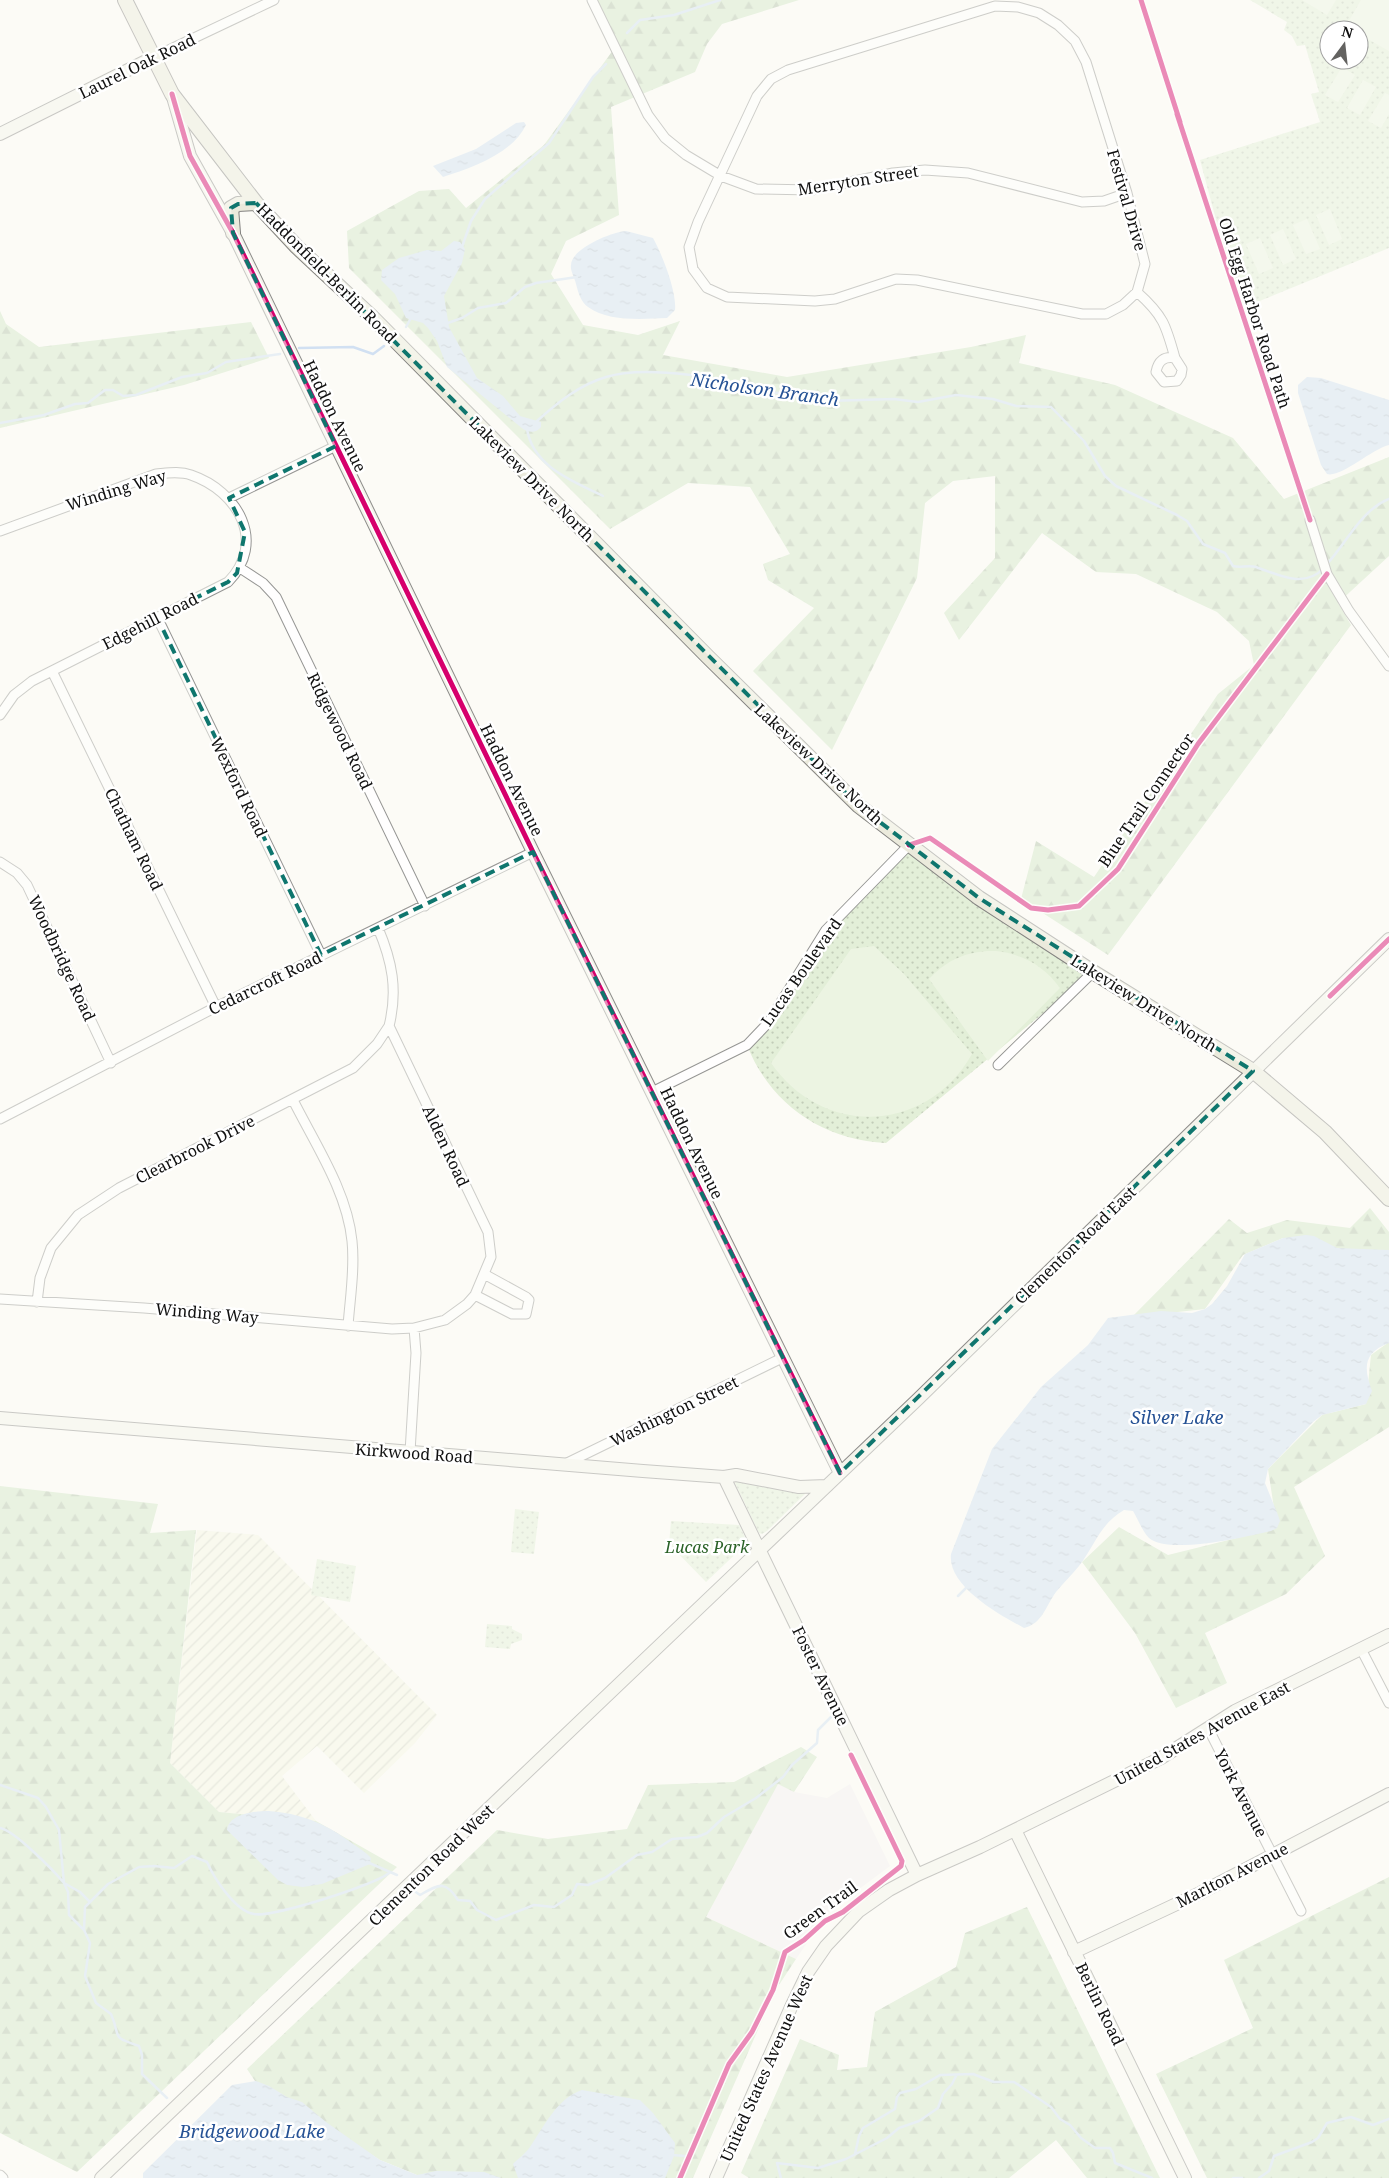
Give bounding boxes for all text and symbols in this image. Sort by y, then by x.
north arrow [1319,20,1369,70]
text: N [1340,21,1355,43]
street label: Laurel Oak Road [75,28,199,104]
street label: Festival Drive [1102,147,1152,253]
street label: Merryton Street [796,160,920,200]
street label: Haddonfield-Berlin Road [252,198,402,348]
street label: Old Egg Harbor Road Path [1214,215,1296,411]
street label: Haddon Avenue [298,356,372,476]
water label: Nicholson Branch [688,367,841,411]
street label: Lakeview Drive North [465,412,599,546]
street label: Winding Way [63,464,170,516]
street label: Edgehill Road [98,587,202,655]
street label: Ridgewood Road [302,669,378,793]
street label: Lakeview Drive North [750,698,888,830]
street label: Haddon Avenue [475,720,549,840]
street label: Blue Trail Connector [1093,728,1199,871]
street label: Wexford Road [205,733,273,841]
street label: Chatham Road [100,784,168,894]
street label: Woodbridge Road [23,892,101,1025]
street label: Lucas Boulevard [755,913,847,1030]
street label: Cedarcroft Road [205,946,326,1020]
street label: Lakeview Drive North [1067,949,1221,1057]
street label: Haddon Avenue [655,1083,729,1203]
street label: Alden Road [418,1102,475,1191]
street label: Clearbrook Drive [131,1109,259,1189]
street label: Clementon Road East [1009,1181,1141,1309]
street label: Winding Way [154,1298,261,1329]
street label: Washington Street [606,1370,742,1452]
water label: Silver Lake [1131,1405,1224,1429]
street label: Kirkwood Road [354,1438,474,1468]
park label: Lucas Park [664,1536,750,1558]
street label: Foster Avenue [787,1622,855,1730]
street label: United States Avenue East [1110,1675,1294,1790]
street label: York Avenue [1209,1744,1273,1841]
street label: Clementon Road West [363,1799,499,1931]
street label: Marlton Avenue [1172,1837,1292,1913]
street label: Green Trail [778,1876,862,1944]
street label: Berlin Road [1070,1959,1130,2049]
street label: United States Avenue West [715,1971,817,2165]
water label: Bridgewood Lake [178,2119,325,2143]

